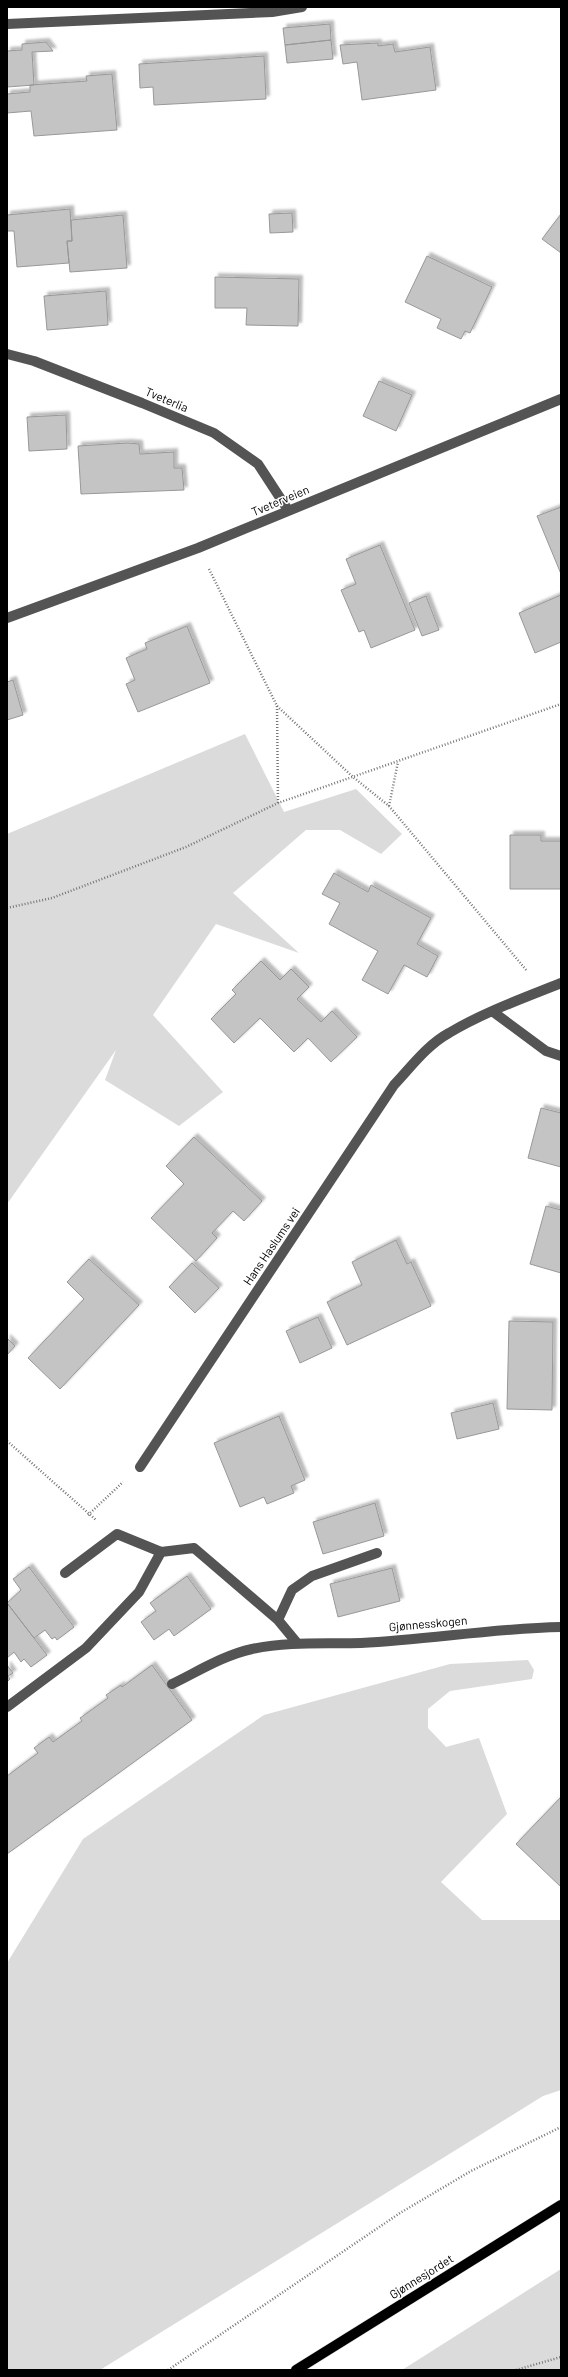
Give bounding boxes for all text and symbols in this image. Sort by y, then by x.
street label: Tveterlia [143,384,191,414]
street label: Tveterveien [249,482,311,518]
street label: Hans Haslums vei [240,1205,302,1287]
street label: Gjønnesskogen [388,1613,468,1633]
street label: Gjønnesjordet [387,2251,455,2301]

